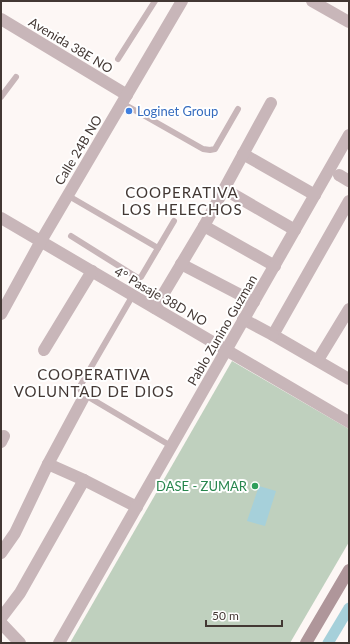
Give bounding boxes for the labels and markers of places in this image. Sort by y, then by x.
place label: Loginet Group [137,103,218,119]
marker: Loginet Group [124,106,134,116]
place label: DASE - ZUMAR [156,478,248,494]
marker: DASE - ZUMAR [250,481,260,491]

